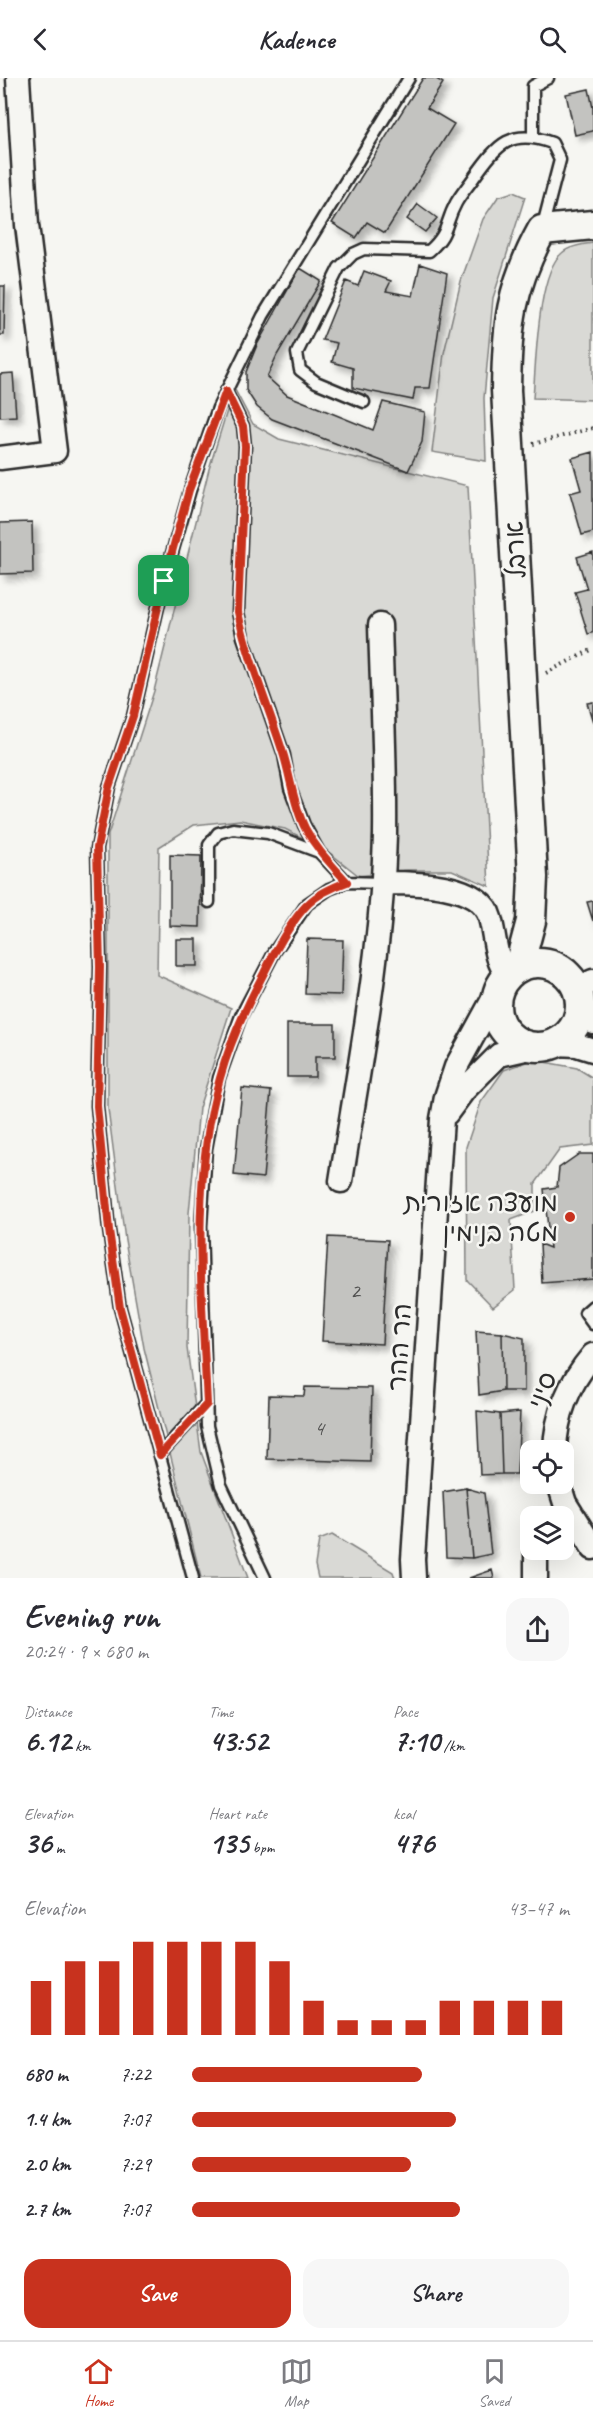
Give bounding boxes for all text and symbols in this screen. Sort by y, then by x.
text: Kadence [258,22,335,56]
icon: back [24,23,57,56]
icon: search [536,23,569,56]
street label: ארבל [498,520,533,580]
pin [138,555,189,606]
icon: arrive [147,564,180,597]
place label: מועצה אזורית מטה בנימין [402,1186,558,1249]
marker: מועצה אזורית מטה בנימין [563,1210,577,1224]
house number: 2 [350,1277,362,1305]
street label: הר ההר [380,1302,419,1392]
street label: סיני [520,1367,564,1413]
house number: 4 [314,1414,326,1442]
map controls [520,1440,574,1560]
button: locate [520,1440,574,1494]
button: layers [520,1506,574,1560]
text: Evening run [24,1595,159,1637]
button: share [506,1598,569,1661]
text: 20:24 · 9 × 680 m [24,1639,148,1664]
text: Distance [24,1702,72,1722]
text: Time [209,1702,233,1722]
text: Pace [393,1702,418,1722]
text: 6.12 [24,1722,71,1760]
text: 43:52 [209,1722,268,1760]
text: 7:10 [393,1722,440,1760]
text: km [71,1736,91,1756]
text: /km [440,1736,464,1756]
text: Elevation [24,1804,73,1824]
text: Heart rate [209,1804,267,1824]
text: kcal [393,1804,414,1824]
text: 36 [24,1824,52,1862]
text: 135 [209,1824,249,1862]
text: 476 [393,1824,434,1862]
text: m [52,1838,64,1858]
text: bpm [249,1838,275,1858]
text: Elevation [24,1896,86,1921]
text: 43–47 m [508,1896,569,1921]
text: 680 m [24,2062,68,2087]
text: 7:22 [120,2062,151,2087]
text: 1.4 km [24,2107,71,2132]
text: 7:07 [120,2107,151,2132]
text: 2.0 km [24,2152,71,2177]
text: 7:29 [120,2152,151,2177]
text: 2.7 km [24,2197,70,2222]
text: 7:07 [120,2197,151,2222]
button: Save [24,2259,291,2328]
button: Share [303,2259,569,2328]
tab: Home [82,2355,115,2411]
tab: Map [280,2355,313,2411]
tab: Saved [478,2355,511,2411]

